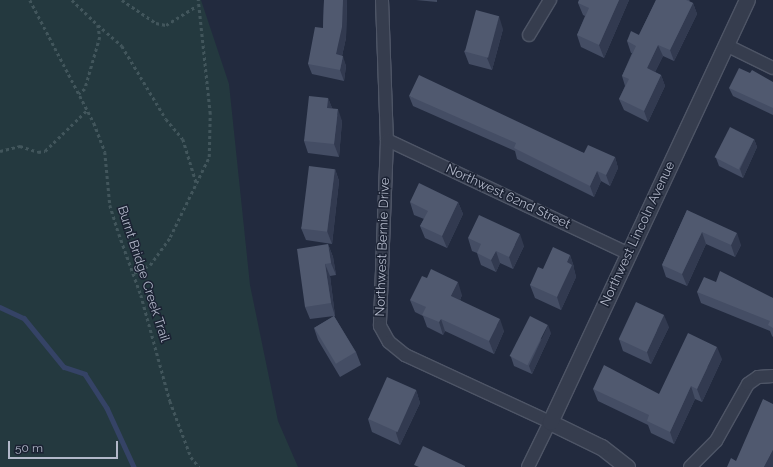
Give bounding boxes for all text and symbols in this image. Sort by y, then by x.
street label: Northwest Lincoln Avenue [597,159,679,309]
street label: Northwest 62nd Street [443,161,573,233]
street label: Northwest Bernie Drive [373,177,393,317]
street label: Burnt Bridge Creek Trail [114,204,172,344]
scale bar [10,433,120,459]
text: 50 m [15,441,43,455]

